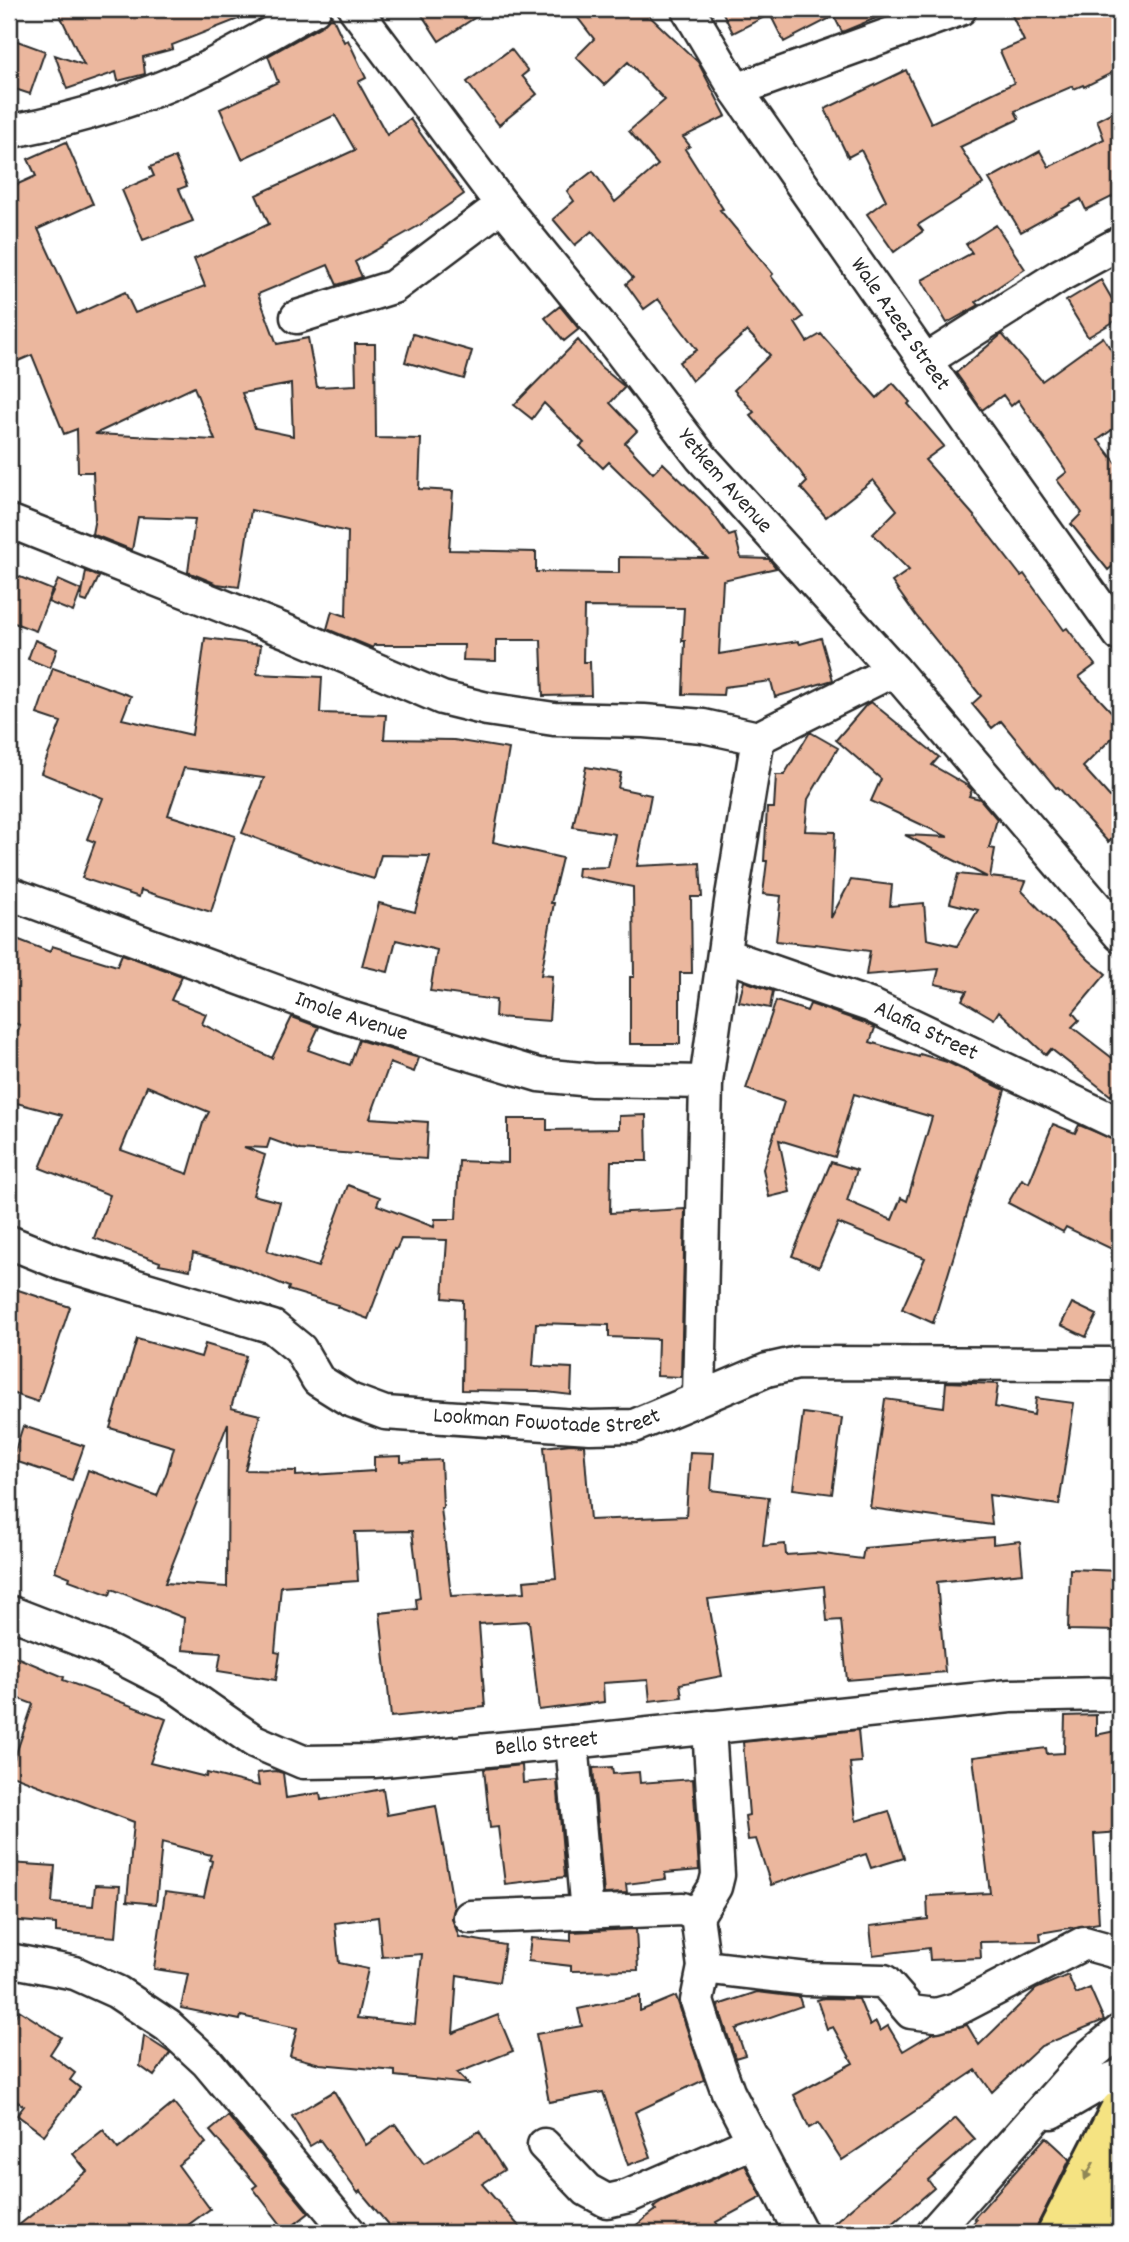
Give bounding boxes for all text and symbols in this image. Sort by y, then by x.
street label: Wale Azeez Street [841,251,958,398]
street label: Yetkem Avenue [669,422,780,542]
street label: Imole Avenue [290,983,412,1051]
street label: Alafia Street [868,993,983,1070]
street label: Lookman Fowotade Street [432,1400,666,1443]
street label: Bello Street [493,1723,600,1766]
one-way arrow [1083,2161,1095,2181]

